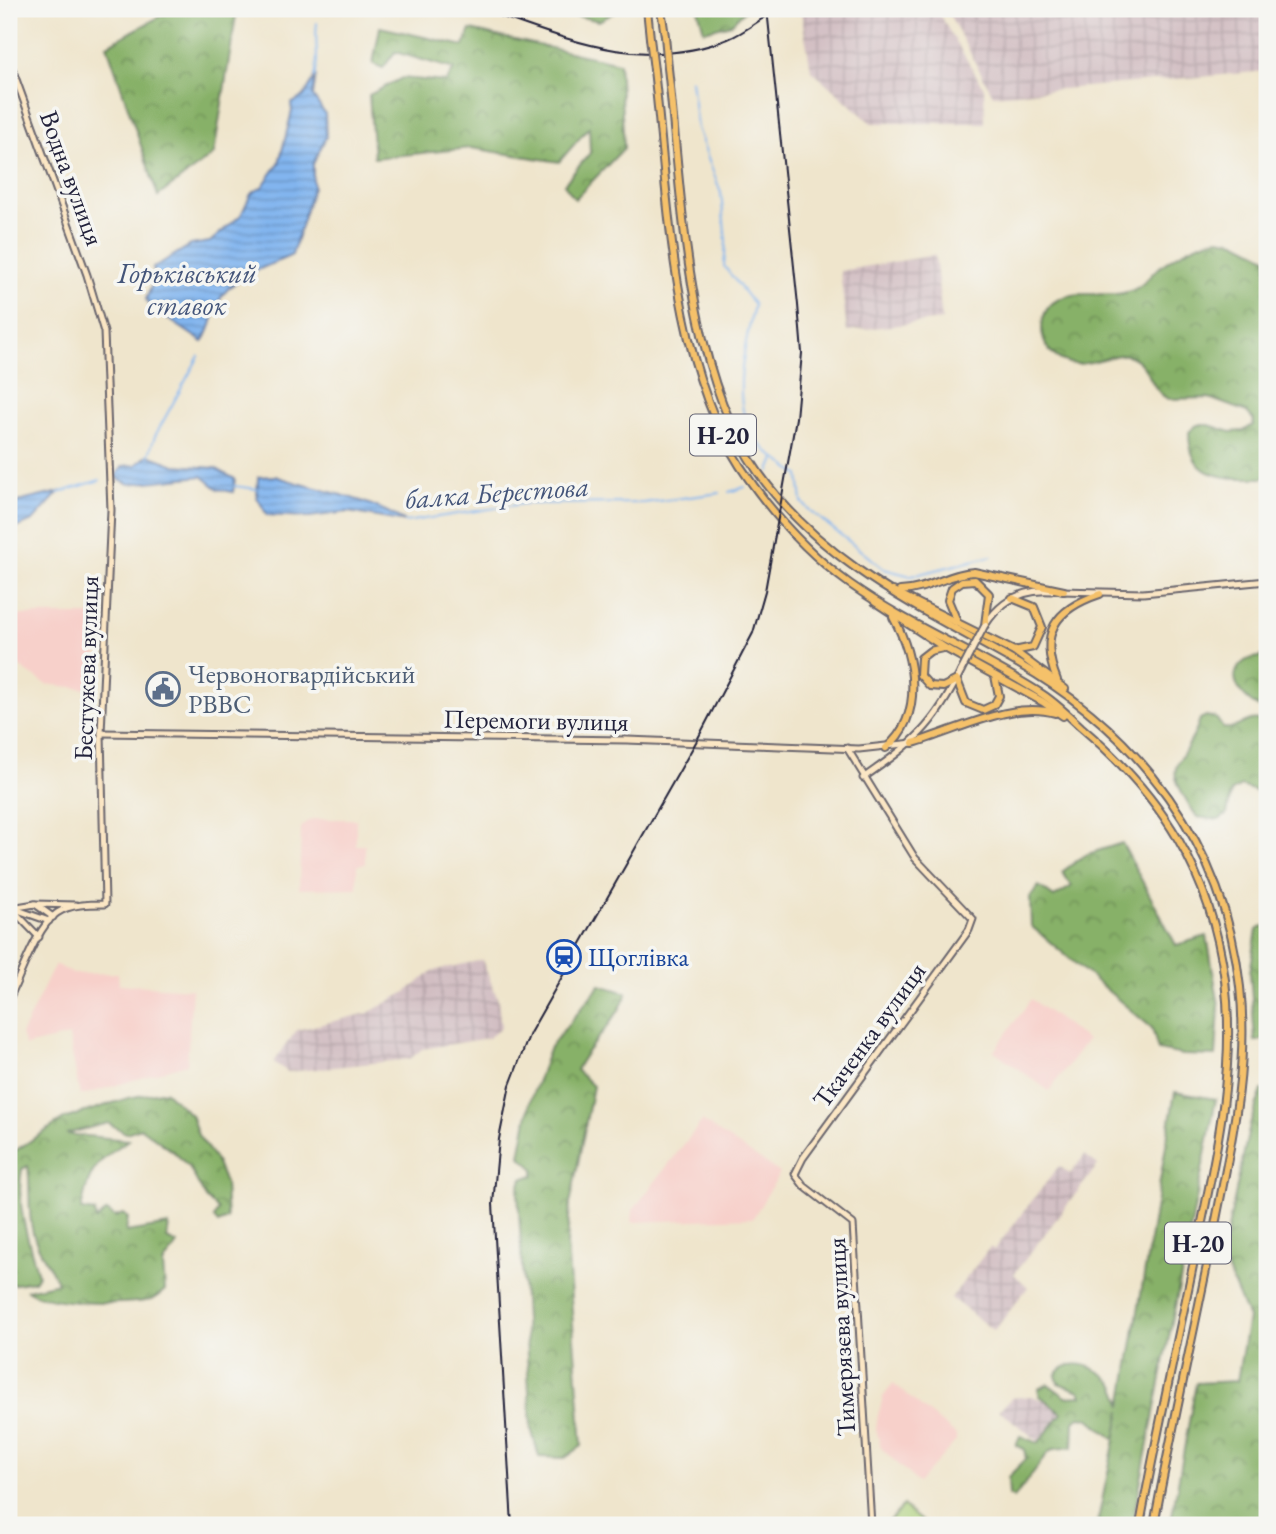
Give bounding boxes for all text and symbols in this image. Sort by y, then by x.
street label: Водна вулиця [32,106,112,250]
water label: Горьківський ставок [116,255,257,323]
road number: Н-20 [690,414,756,456]
water label: балка Берестова [404,468,590,516]
street label: Бестужева вулиця [66,575,106,761]
place label: Червоногвардійський РВВС [188,657,415,721]
public building icon: Червоногвардійський РВВС [144,670,182,708]
street label: Перемоги вулиця [443,701,629,739]
station icon: Щоглівка [545,938,583,976]
place label: Щоглівка [588,940,689,974]
street label: Ткаченка вулиця [805,955,933,1115]
road number: Н-20 [1165,1223,1231,1264]
street label: Тимерязєва вулиця [819,1237,863,1437]

